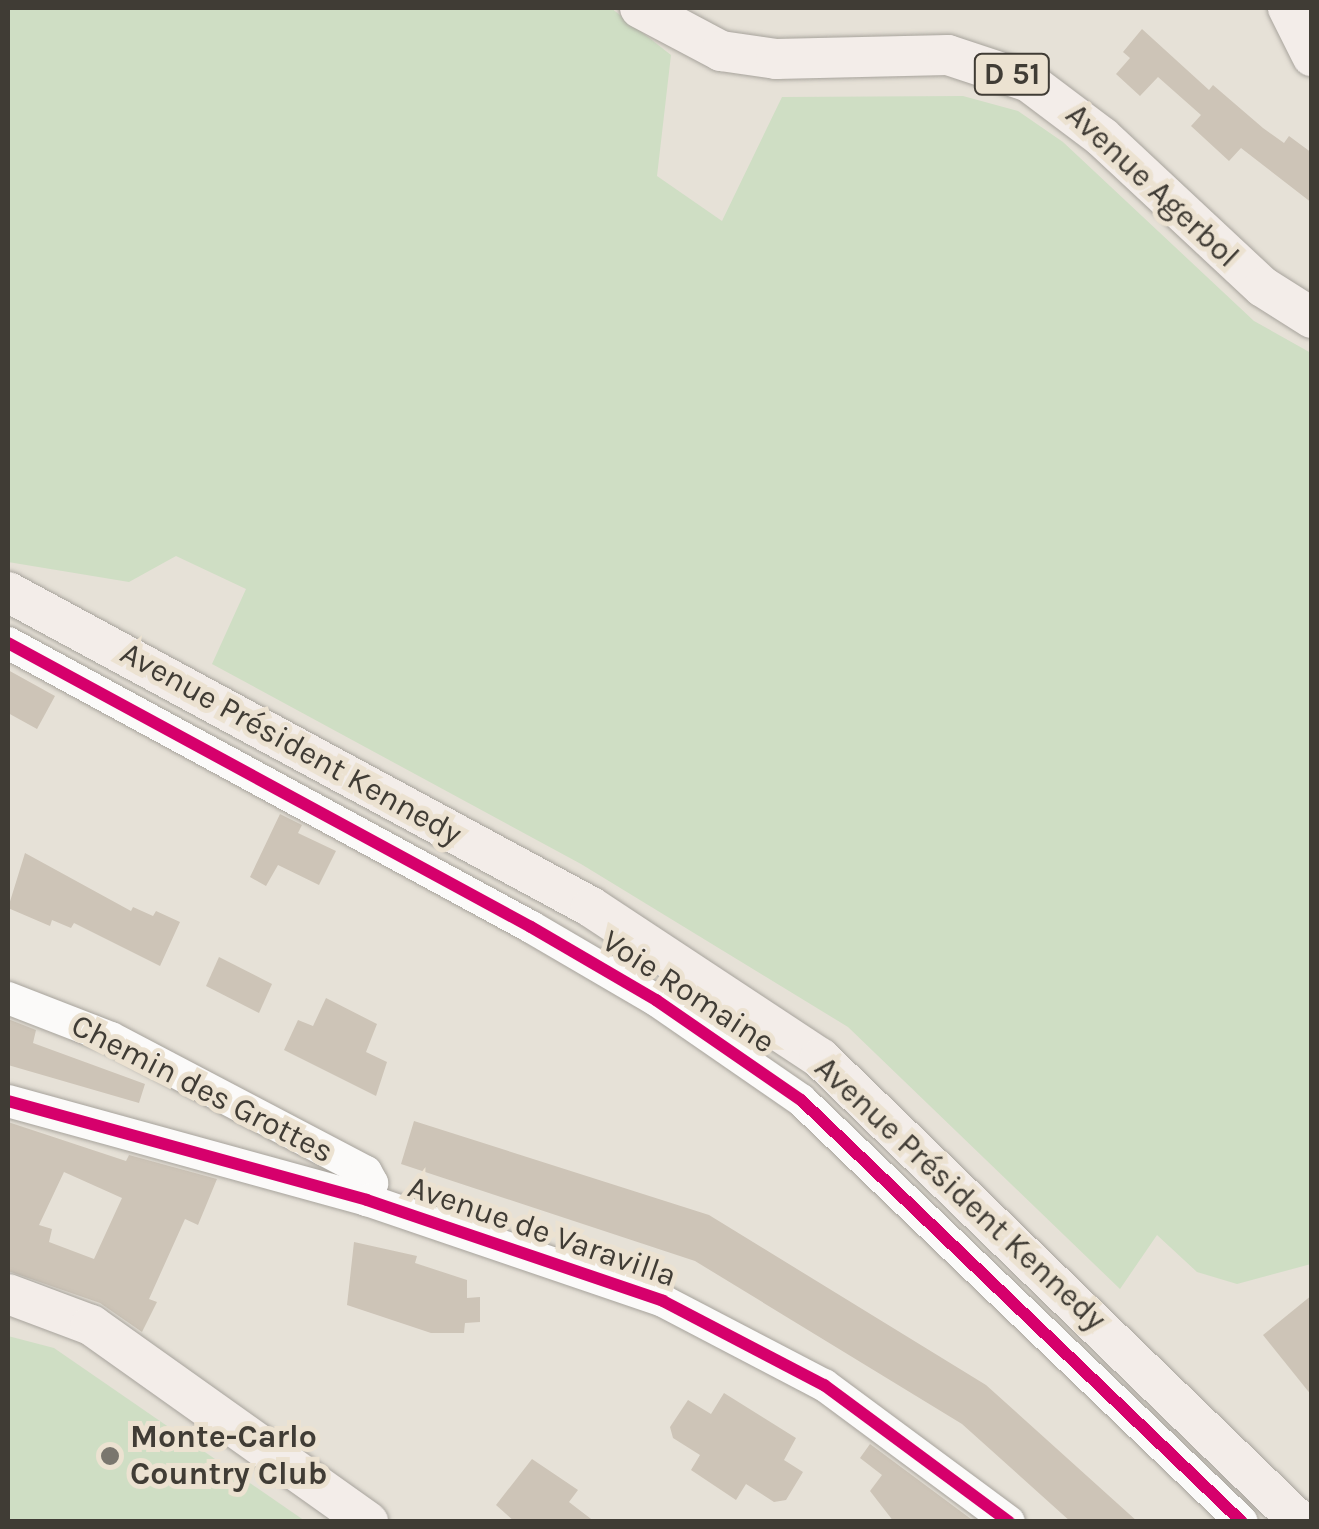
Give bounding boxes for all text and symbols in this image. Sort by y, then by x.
road number: D 51 [972,49,1052,99]
street label: Avenue Agerbol [1057,96,1247,276]
street label: Avenue Président Kennedy [114,634,468,854]
street label: Voie Romaine [595,922,781,1062]
street label: Chemin des Grottes [65,1006,339,1172]
street label: Avenue Président Kennedy [806,1049,1114,1339]
street label: Avenue de Varavilla [403,1168,681,1296]
place label: Monte-Carlo Country Club [130,1419,328,1494]
marker: Monte-Carlo Country Club [99,1445,121,1467]

